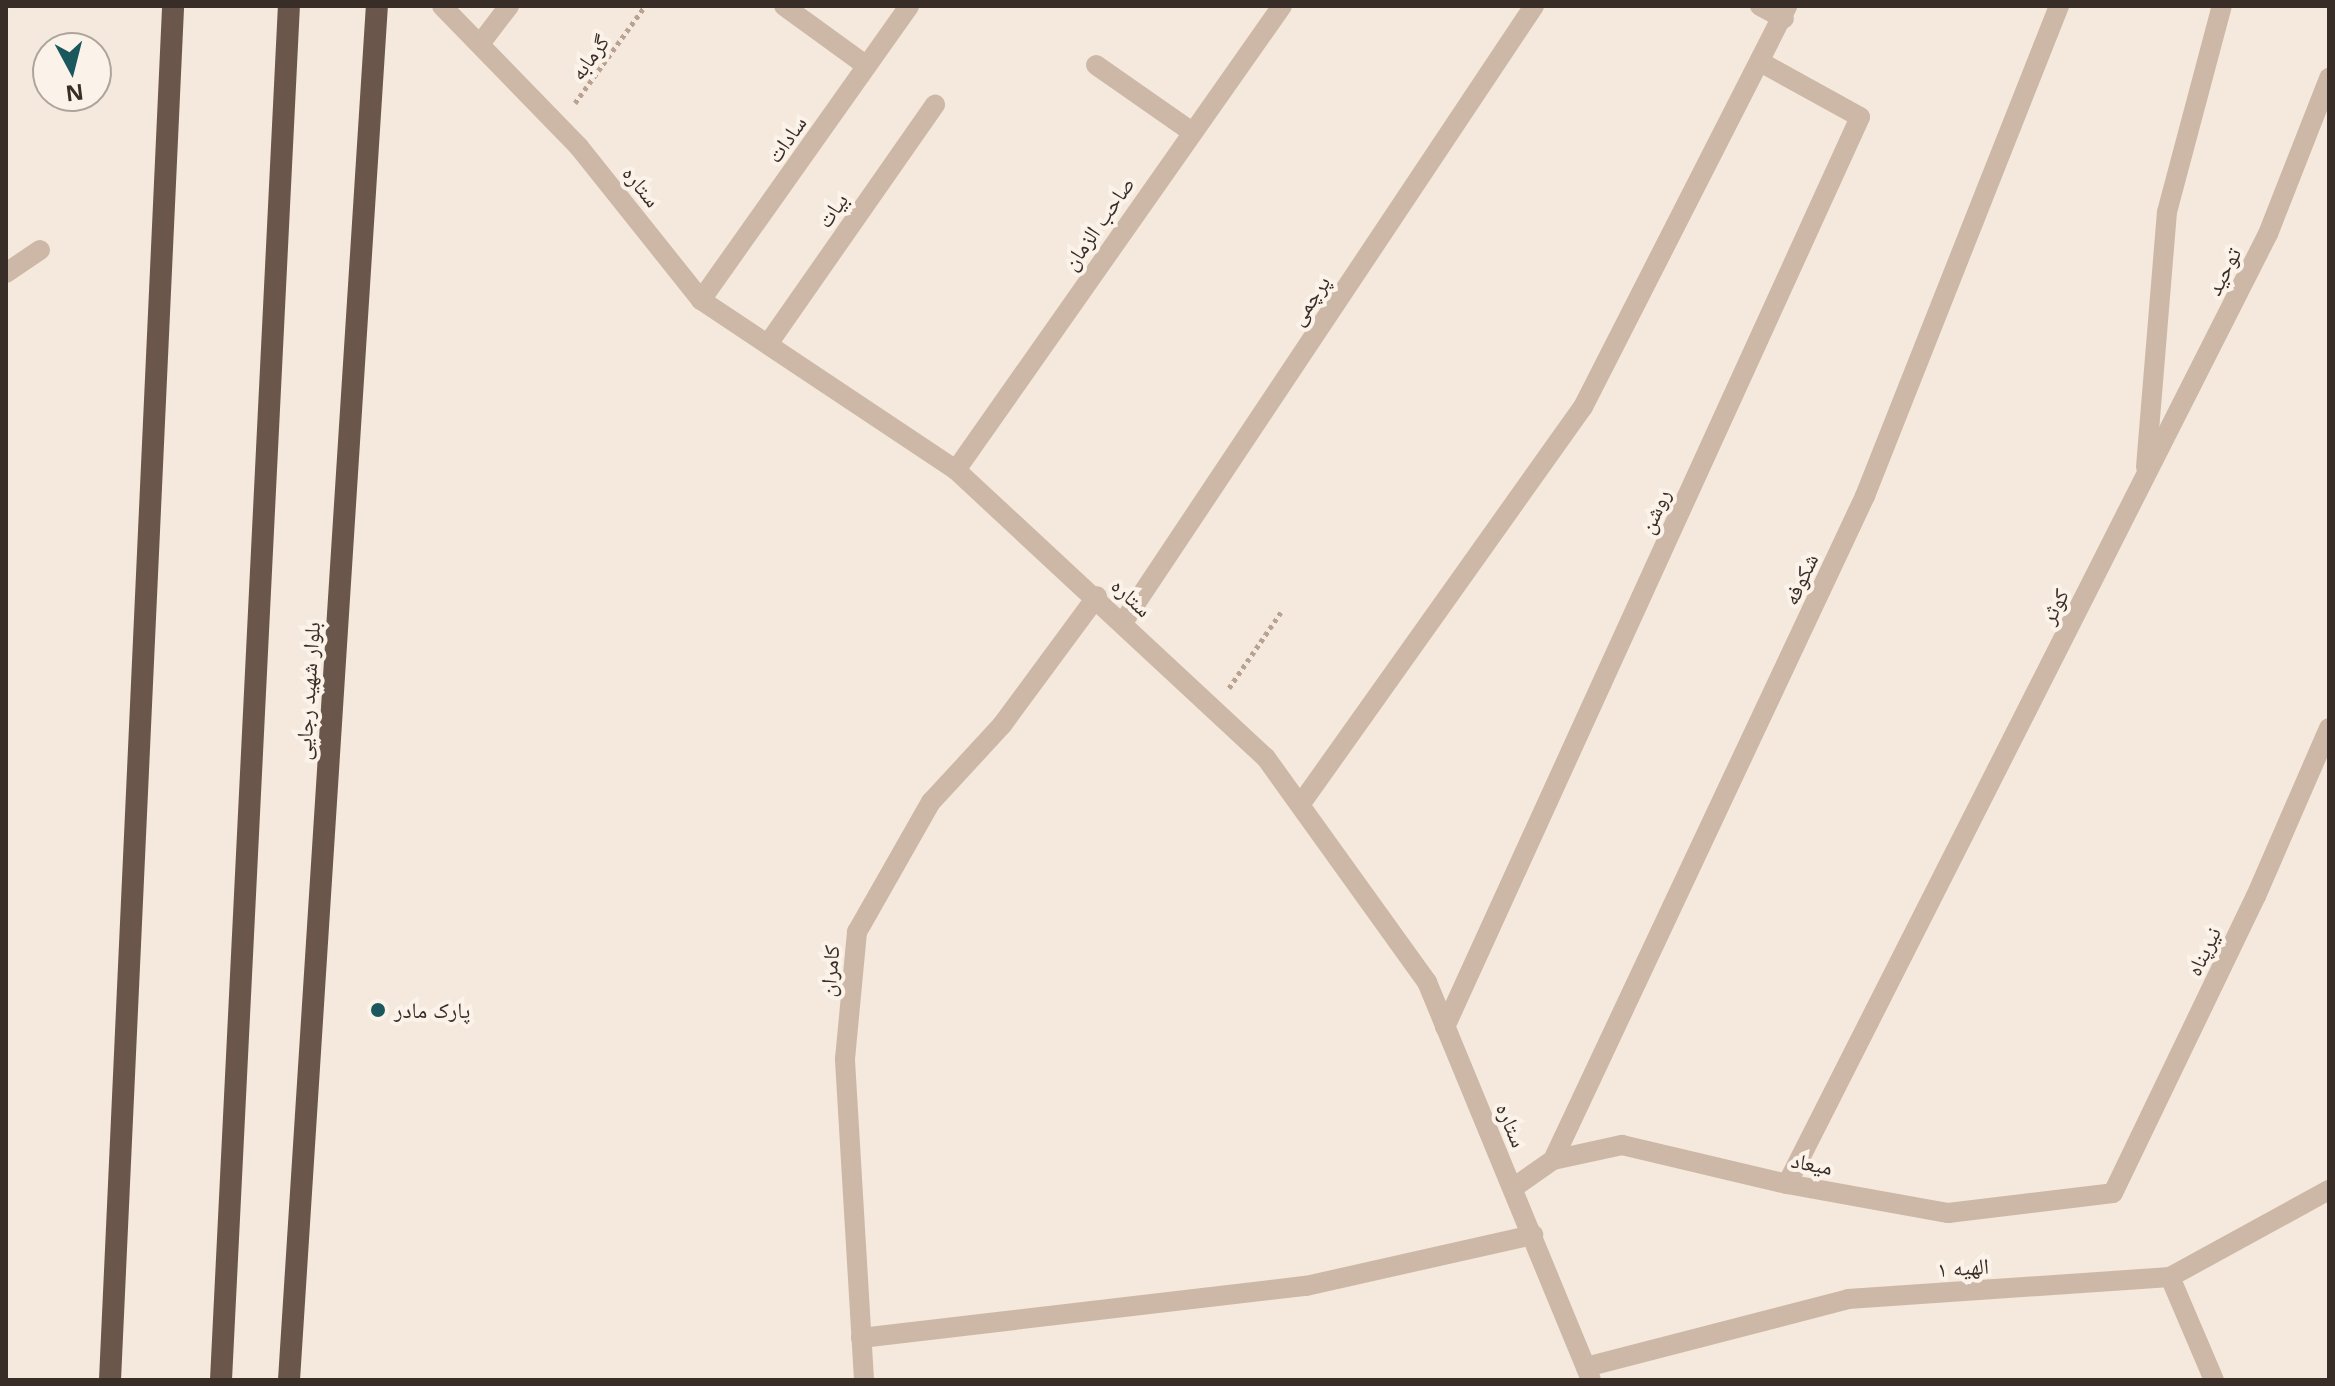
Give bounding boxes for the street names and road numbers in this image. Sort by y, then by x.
street label: گرمابه [564,29,614,85]
street label: سادات [760,110,812,168]
street label: ستاره [617,160,667,212]
street label: صاحب الزمان [1056,171,1140,275]
street label: بیات [811,187,853,233]
street label: توحید [2200,243,2246,299]
street label: پرچمی [1283,270,1335,330]
street label: روشن [1633,485,1675,537]
street label: شکوفه [1777,549,1823,609]
street label: ستاره [1106,572,1158,622]
street label: کوثر [2034,584,2074,628]
street label: بلوار شهید رجایی [289,621,325,761]
street label: نیرپناه [2180,922,2226,980]
street label: کامران [814,944,844,998]
street label: ستاره [1491,1099,1533,1151]
street label: میعاد [1789,1146,1835,1180]
street label: الهیه ۱ [1936,1252,1990,1282]

